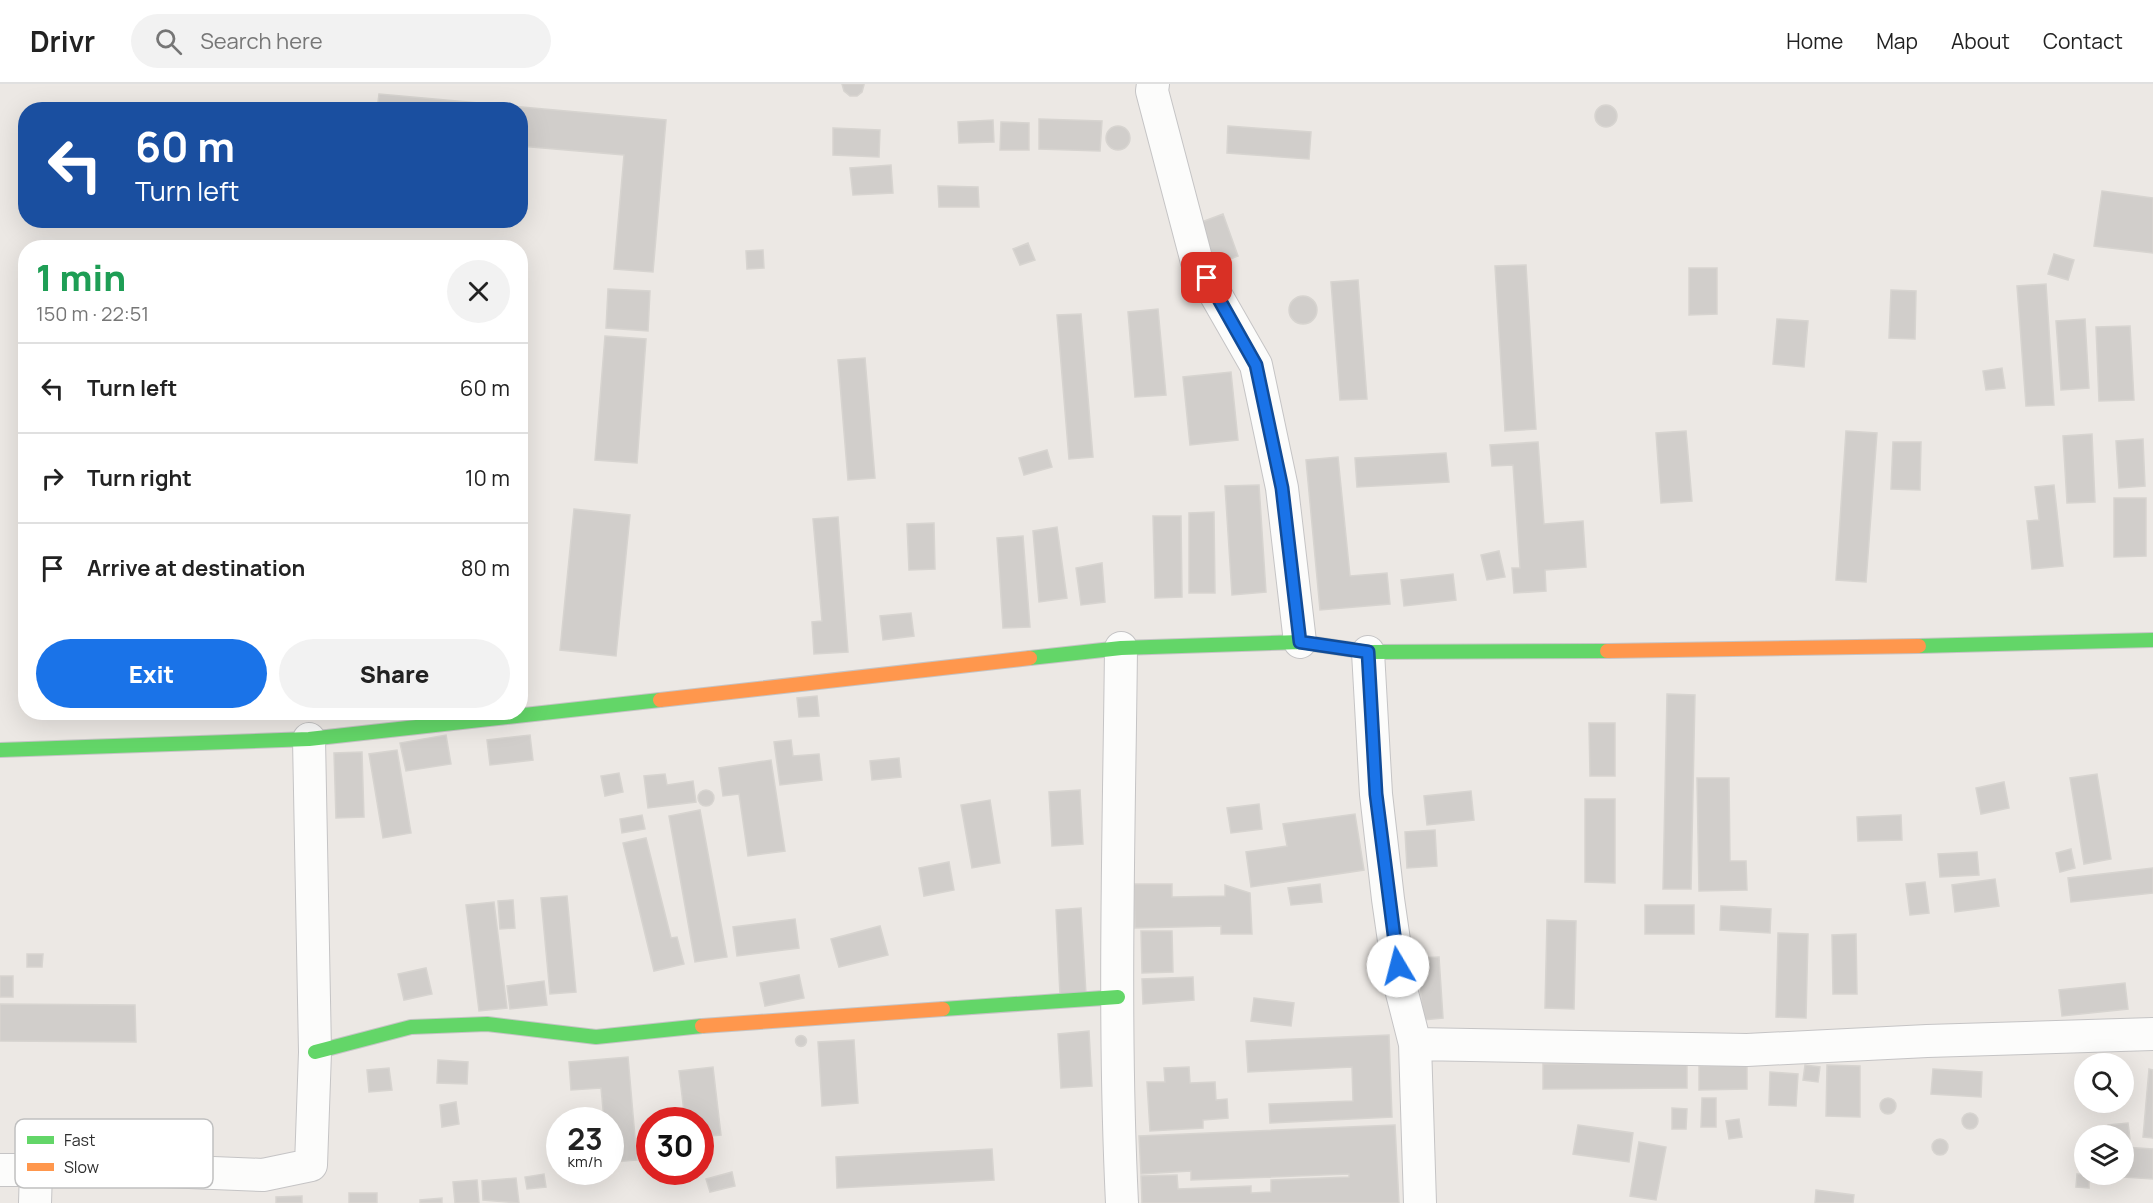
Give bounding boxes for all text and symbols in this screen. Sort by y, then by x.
search box [131,14,551,68]
text: Drivr [30,22,95,60]
icon: search [152,25,185,58]
text: Search here [200,26,323,56]
text: Home [1786,27,1843,55]
text: Map [1876,27,1918,55]
text: About [1951,27,2010,55]
text: Contact [2043,27,2123,55]
text: 60 m [135,117,235,175]
icon: left [36,126,114,204]
text: Turn left [135,172,239,209]
pin [1181,252,1232,303]
text: 1 min [36,253,126,302]
button: close [447,260,510,323]
icon: arrive [1190,261,1223,294]
text: 150 m · 22:51 [36,300,149,327]
icon: left [36,372,69,405]
text: Turn left [87,373,177,403]
text: 60 m [460,373,510,403]
icon: right [36,462,69,495]
text: Turn right [87,463,192,493]
text: 10 m [465,463,510,493]
icon: arrive [36,552,69,585]
text: Arrive at destination [87,553,305,583]
text: 80 m [461,553,510,583]
button: Exit [36,639,267,708]
button: Share [279,639,510,708]
position arrow [1366,934,1430,998]
map controls [2074,1053,2134,1185]
button: search [2074,1053,2134,1113]
speed limit sign: 30 [636,1107,714,1185]
text: 23 [567,1118,603,1159]
legend [15,1119,213,1188]
button: layers [2074,1125,2134,1185]
text: Fast [64,1129,95,1151]
text: km/h [568,1151,602,1172]
text: Slow [64,1156,99,1178]

